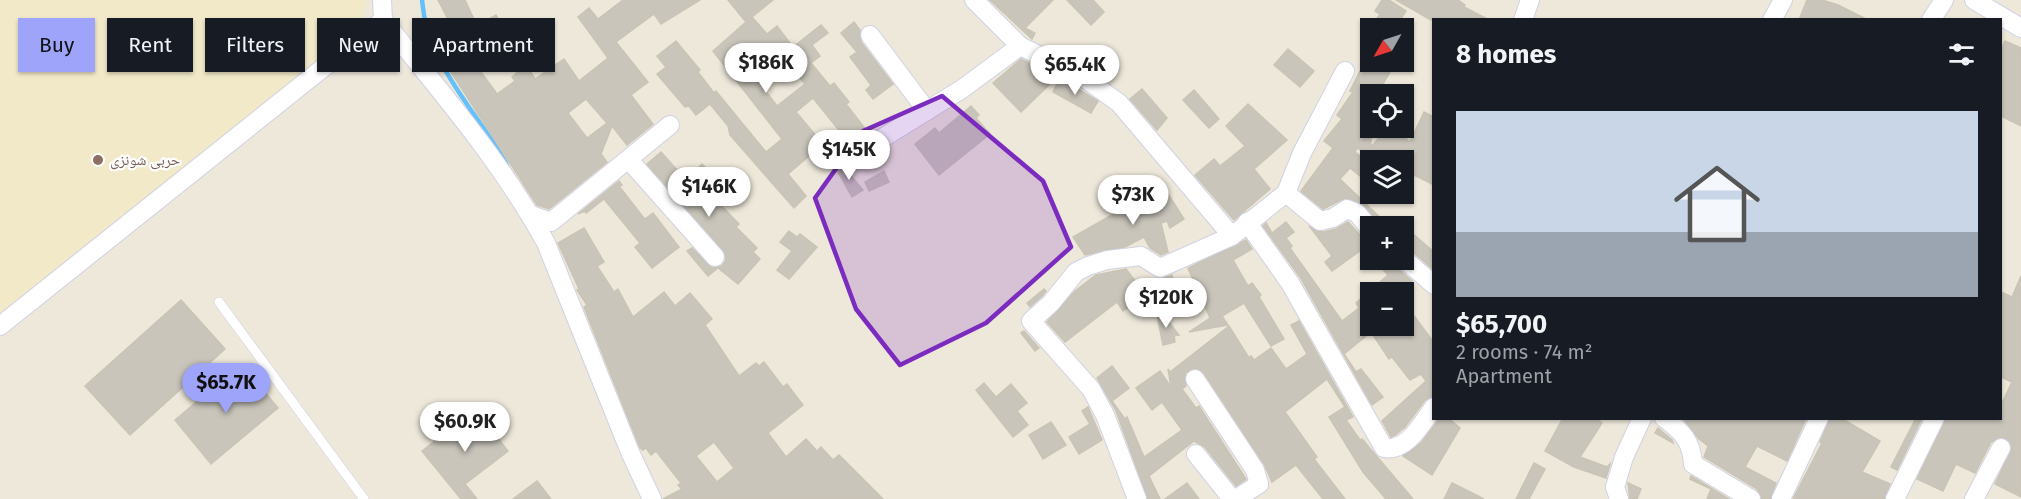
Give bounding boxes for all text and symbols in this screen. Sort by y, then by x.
chip: Buy [18,18,95,72]
chip: Rent [107,18,193,72]
chip: Filters [205,18,305,72]
chip: New [317,18,400,72]
chip: Apartment [412,18,555,72]
north arrow [1360,18,1414,72]
map controls [1360,18,1414,336]
icon: filters [1945,38,1978,71]
text: 8 homes [1456,39,1556,70]
pin: $186K [724,43,808,94]
pin: $65.4K [1026,45,1124,96]
text: $186K [738,50,794,74]
text: $65.4K [1044,52,1106,76]
button: locate [1360,84,1414,138]
pin: $145K [807,130,891,181]
text: $145K [822,137,876,161]
button: layers [1360,150,1414,204]
icon: home [1663,150,1771,258]
place label: حربی شونزی [110,151,181,170]
marker: حربی شونزی [91,153,105,167]
pin: $146K [667,167,751,218]
text: $146K [682,174,736,198]
pin: $73K [1097,175,1169,226]
text: $73K [1112,182,1154,206]
button: + [1360,216,1414,270]
pin: $120K [1124,278,1208,329]
button: − [1360,282,1414,336]
text: $120K [1139,285,1193,309]
text: $65,700 [1456,309,1547,340]
text: 2 rooms · 74 m² [1456,340,1593,364]
pin: $65.7K [177,363,275,414]
text: Apartment [1456,364,1552,388]
text: $65.7K [196,370,256,394]
pin: $60.9K [416,402,514,453]
text: $60.9K [434,409,496,433]

